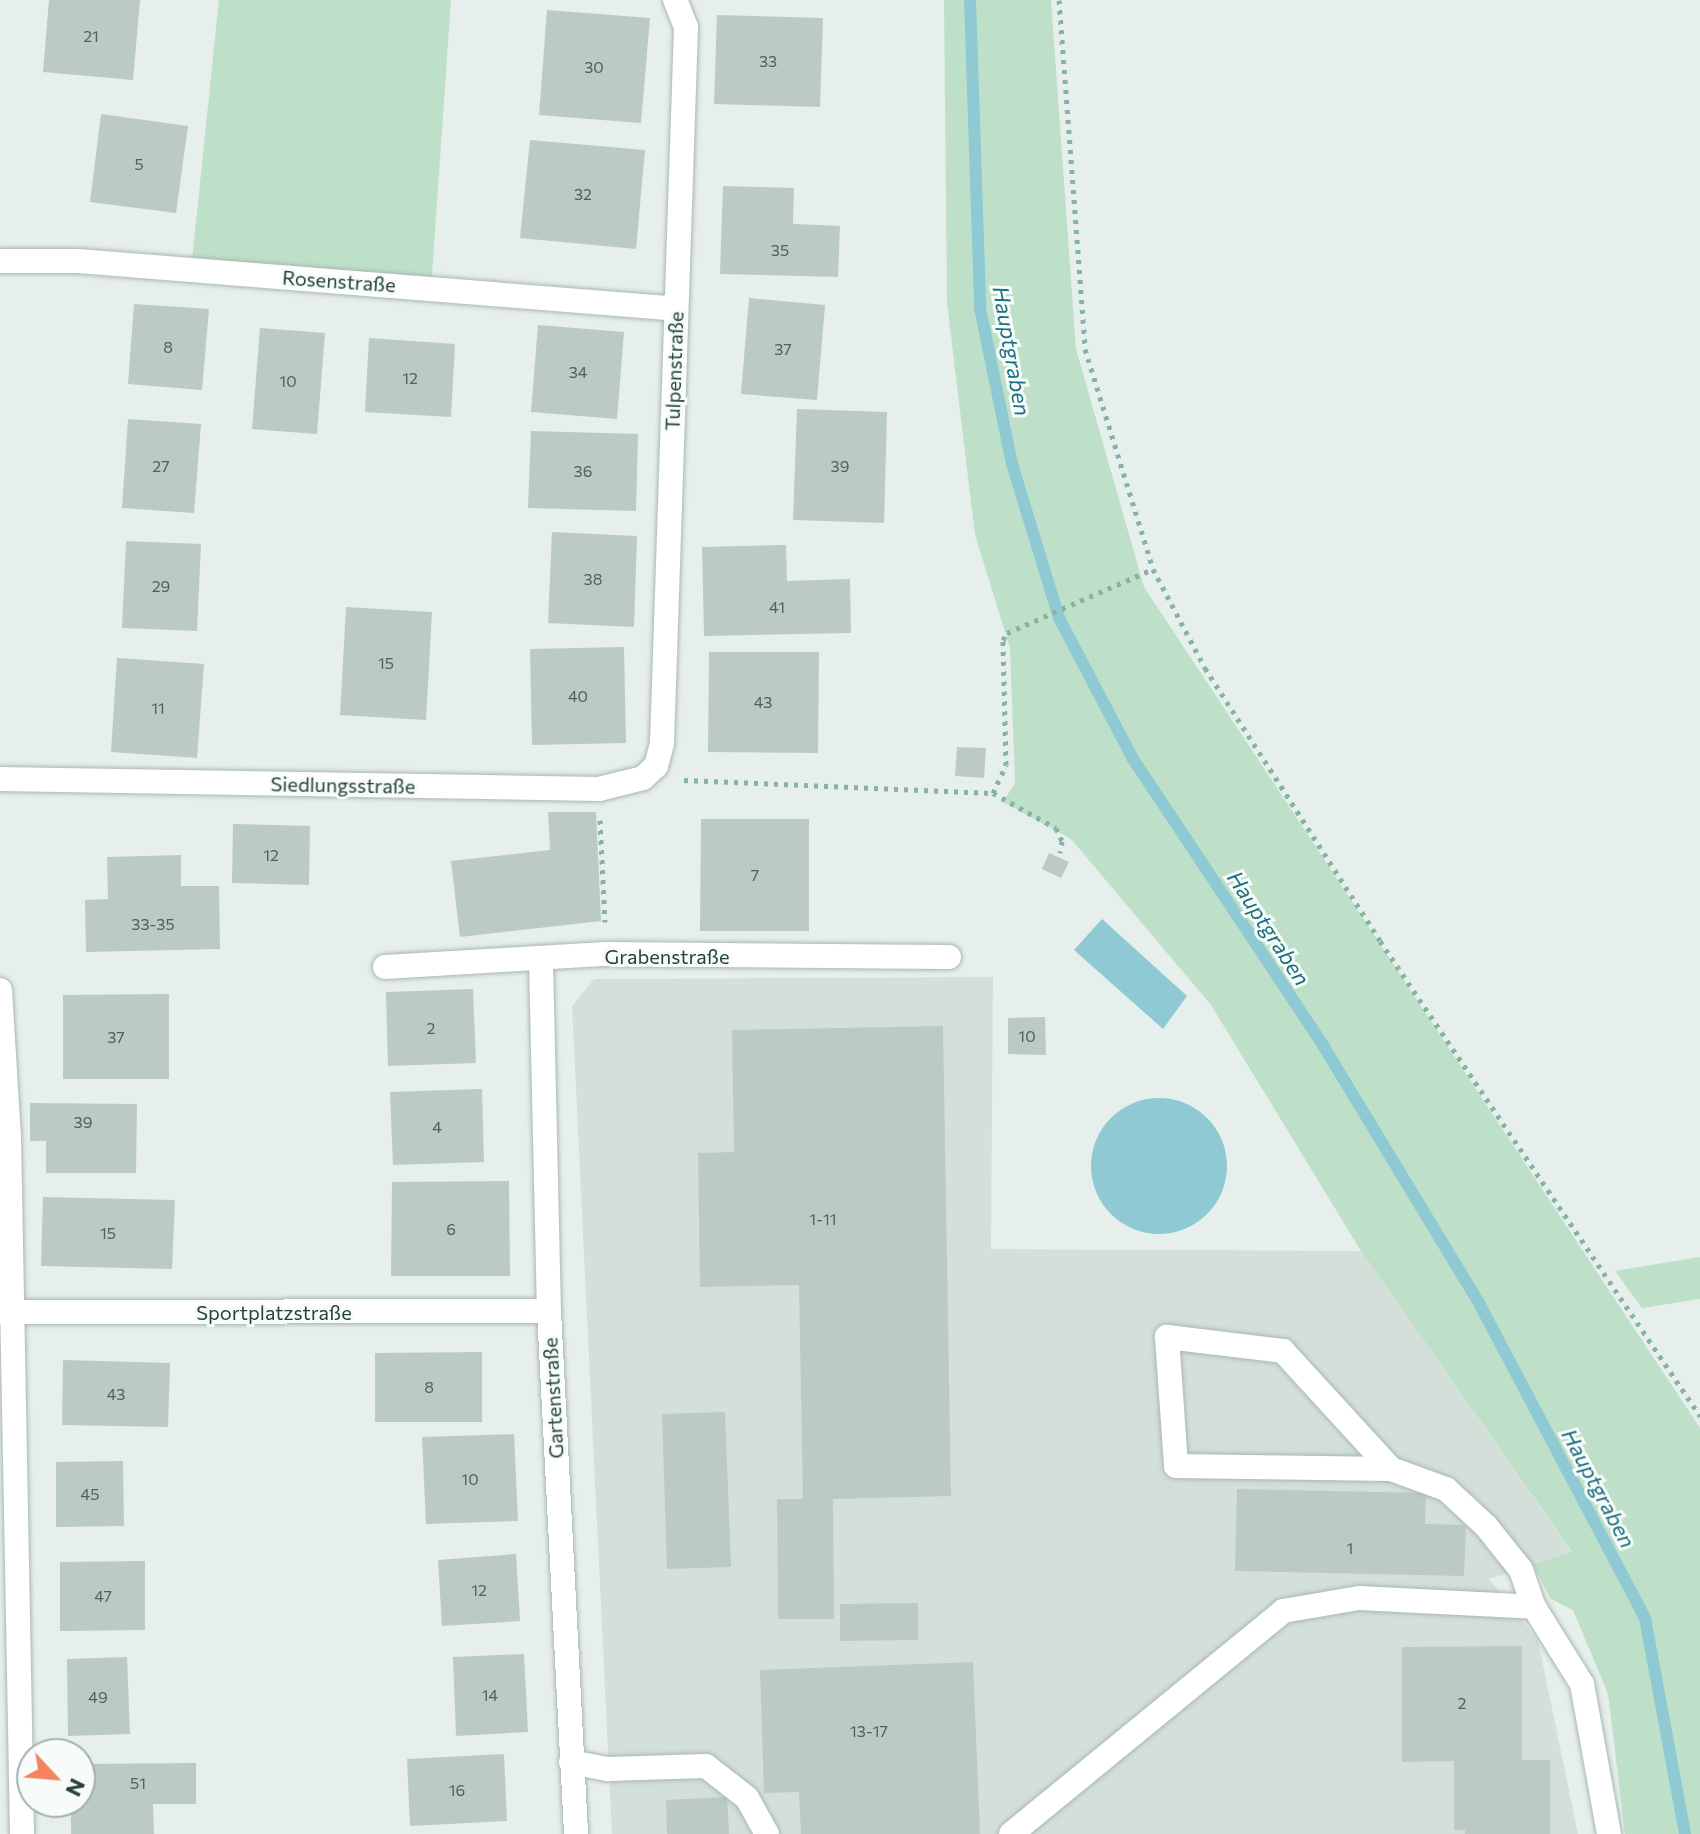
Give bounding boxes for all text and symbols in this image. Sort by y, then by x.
house number: 21 [83,26,99,46]
house number: 33 [759,51,777,71]
house number: 30 [584,57,604,77]
house number: 5 [134,154,144,174]
house number: 32 [574,184,592,204]
house number: 35 [771,240,789,260]
street label: Rosenstraße [281,265,397,297]
water label: Hauptgraben [988,284,1036,418]
street label: Tulpenstraße [660,311,688,431]
house number: 8 [163,337,173,357]
house number: 37 [774,339,792,359]
house number: 34 [569,362,587,382]
house number: 12 [402,368,418,388]
house number: 10 [279,371,297,391]
house number: 27 [152,456,170,476]
house number: 39 [831,456,849,476]
house number: 36 [574,461,592,481]
house number: 38 [584,569,602,589]
house number: 29 [152,576,170,596]
house number: 41 [769,597,785,617]
house number: 15 [378,653,394,673]
house number: 40 [568,686,588,706]
house number: 43 [754,692,772,712]
house number: 11 [151,698,165,718]
street label: Siedlungsstraße [270,772,416,798]
house number: 12 [263,845,279,865]
house number: 7 [751,865,759,885]
water label: Hauptgraben [1222,866,1316,990]
house number: 33-35 [131,914,175,934]
street label: Grabenstraße [605,944,729,968]
house number: 2 [427,1018,435,1038]
house number: 10 [1018,1026,1036,1046]
house number: 37 [107,1027,125,1047]
house number: 39 [74,1112,92,1132]
house number: 4 [432,1117,442,1137]
house number: 1-11 [809,1209,837,1229]
house number: 6 [446,1219,456,1239]
house number: 15 [100,1223,116,1243]
street label: Sportplatzstraße [196,1300,352,1324]
street label: Gartenstraße [538,1337,568,1459]
house number: 8 [424,1377,434,1397]
house number: 43 [107,1384,125,1404]
water label: Hauptgraben [1557,1424,1641,1552]
house number: 10 [461,1469,479,1489]
house number: 45 [81,1484,99,1504]
house number: 1 [1347,1538,1353,1558]
house number: 12 [471,1580,487,1600]
house number: 47 [94,1586,112,1606]
house number: 14 [482,1685,498,1705]
house number: 49 [88,1687,108,1707]
house number: 2 [1458,1693,1466,1713]
house number: 13-17 [850,1721,888,1741]
north arrow [16,1738,96,1818]
house number: 51 [130,1773,146,1793]
text: N [60,1775,92,1801]
house number: 16 [449,1780,465,1800]

